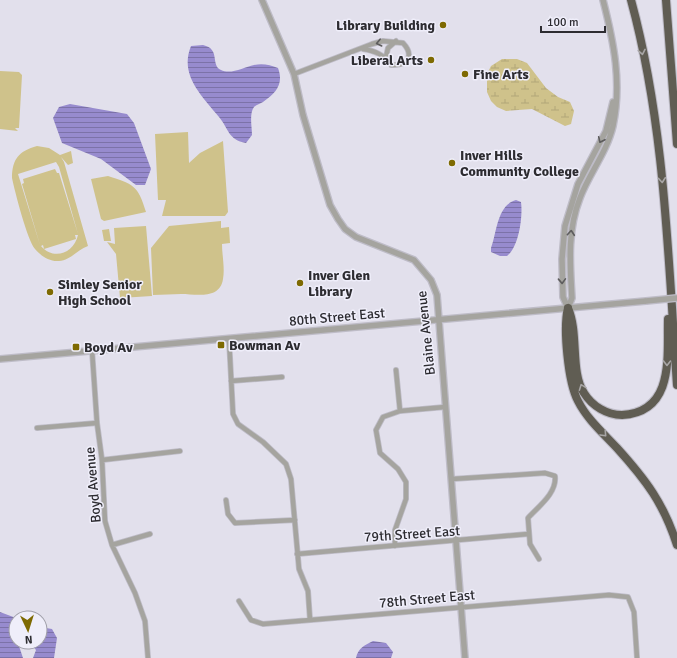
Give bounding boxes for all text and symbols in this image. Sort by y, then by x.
scale bar [541,8,605,34]
text: 100 m [547,15,579,30]
place label: Library Building [336,17,435,34]
marker: Library Building [438,20,448,30]
one-way arrow [375,38,382,47]
one-way arrow [638,49,646,55]
place label: Liberal Arts [351,52,423,69]
marker: Liberal Arts [426,55,436,65]
place label: Fine Arts [473,66,529,83]
marker: Fine Arts [460,69,470,79]
one-way arrow [598,136,606,144]
place label: Inver Hills Community College [460,147,579,180]
marker: Inver Hills Community College [447,158,457,168]
one-way arrow [658,177,667,183]
one-way arrow [566,230,575,236]
place label: Inver Glen Library [308,267,370,300]
place label: Simley Senior High School [58,276,142,309]
marker: Inver Glen Library [295,278,305,288]
one-way arrow [558,278,566,284]
marker: Simley Senior High School [45,287,55,297]
street label: Blaine Avenue [413,290,439,376]
street label: 80th Street East [288,304,386,330]
place label: Bowman Av [229,337,300,354]
place label: Boyd Av [84,339,133,356]
marker: Bowman Av [216,340,226,350]
marker: Boyd Av [71,342,81,352]
one-way arrow [662,360,671,366]
one-way arrow [578,383,586,390]
one-way arrow [599,429,607,437]
street label: Boyd Avenue [81,446,105,524]
street label: 79th Street East [363,522,461,546]
street label: 78th Street East [378,586,476,612]
north arrow [8,610,48,650]
text: N [24,633,33,646]

